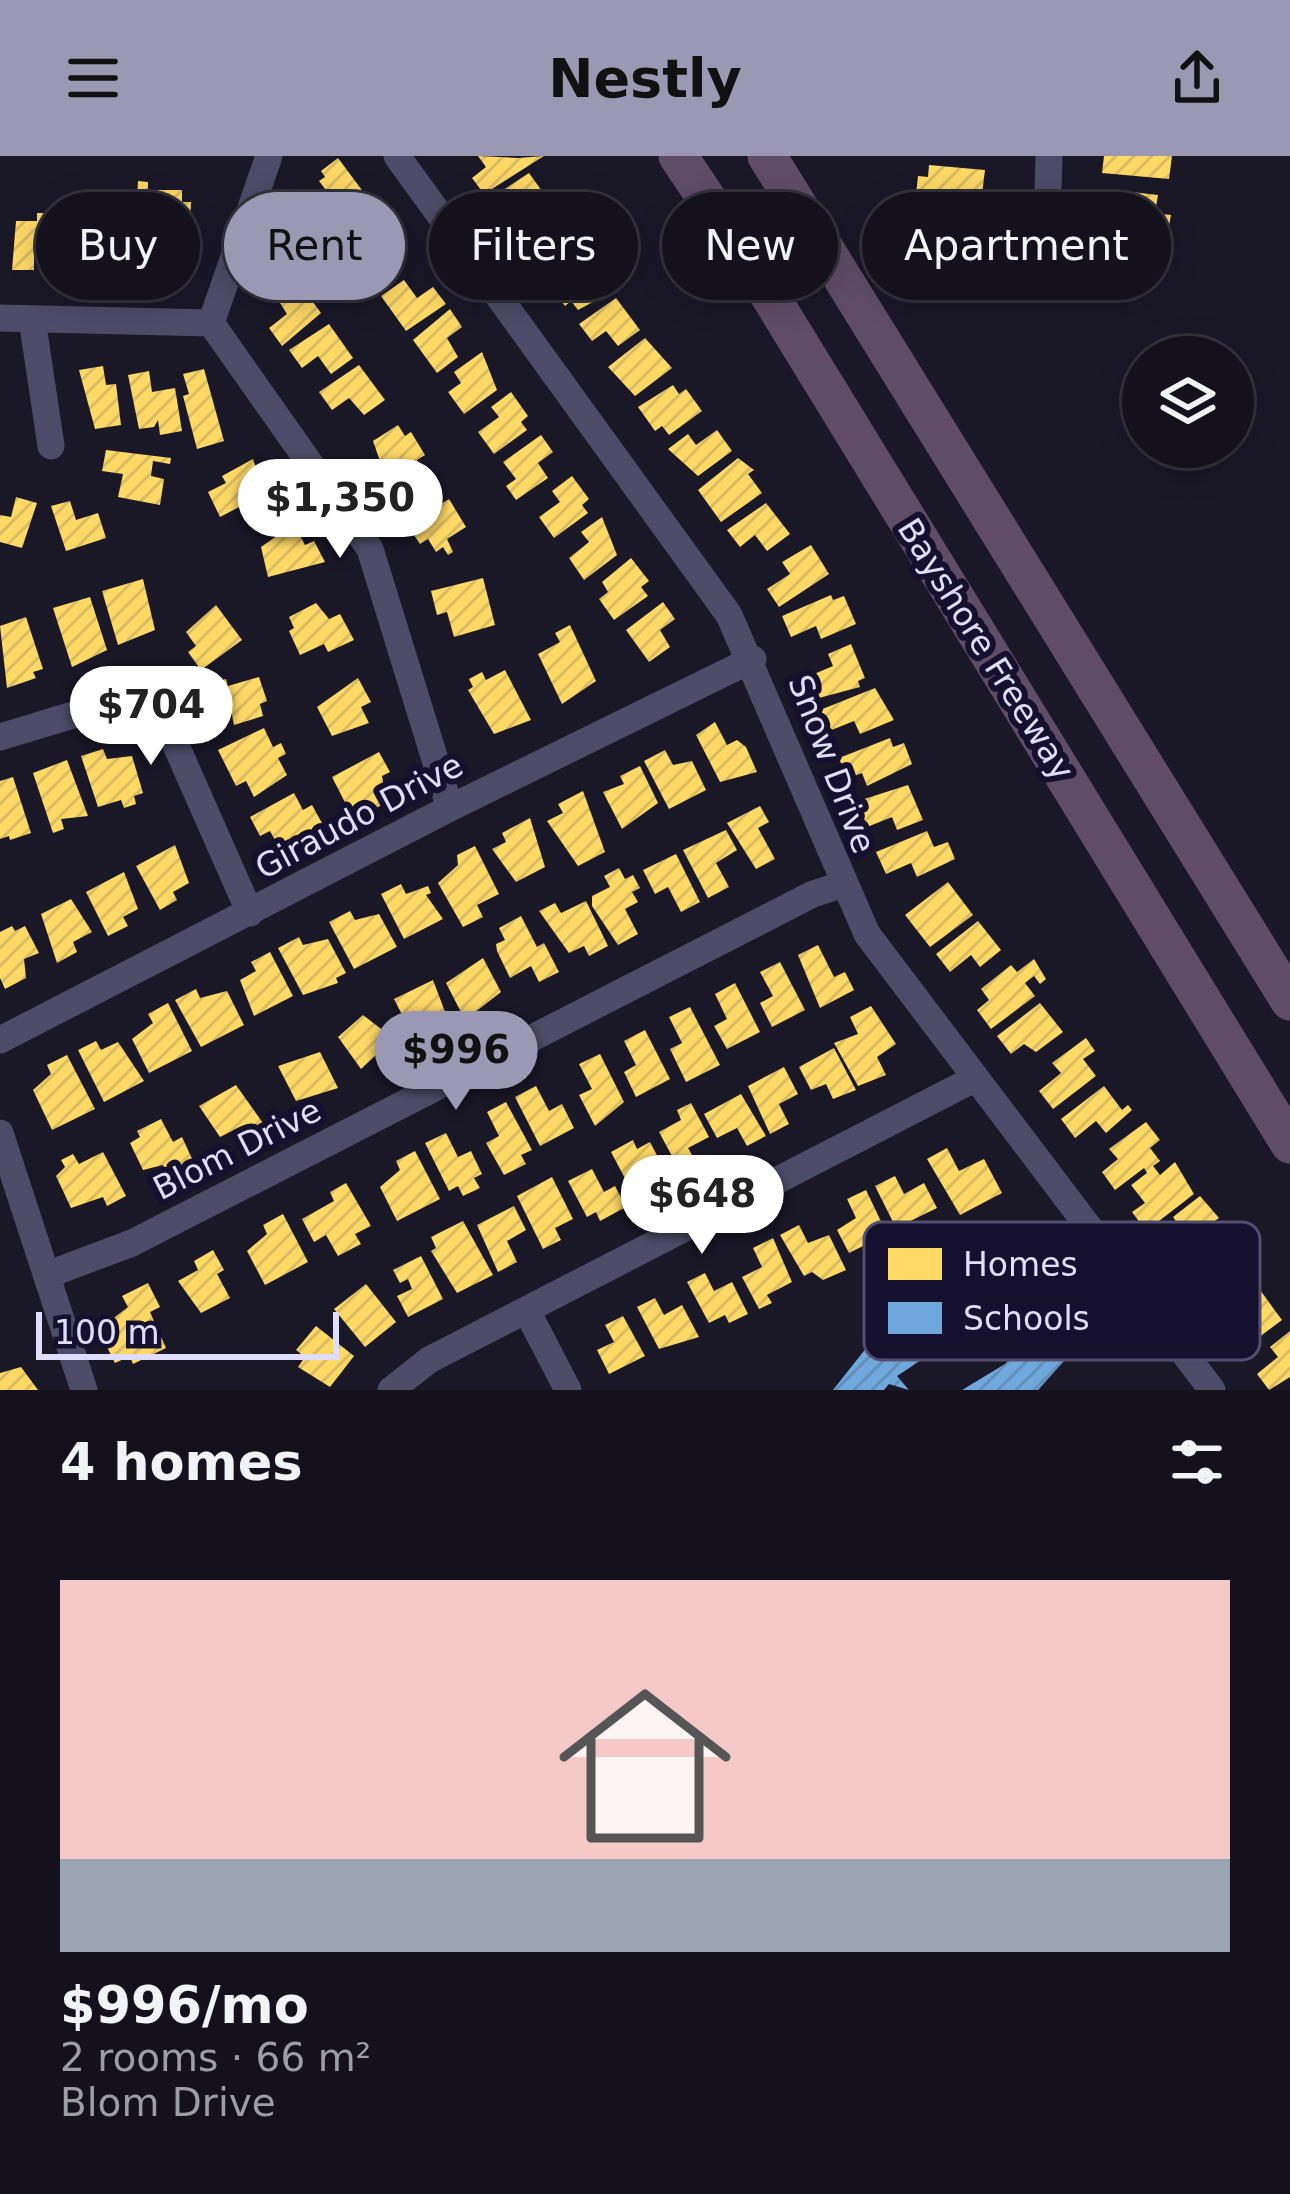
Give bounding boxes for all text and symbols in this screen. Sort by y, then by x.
icon: menu [60,45,126,111]
icon: share [1164,45,1230,111]
text: Nestly [548,47,742,110]
chip: Buy [36,192,200,300]
chip: Rent [224,192,405,300]
chip: Filters [429,192,638,300]
chip: New [662,192,838,300]
chip: Apartment [862,192,1171,300]
map controls [1122,336,1254,468]
button: layers [1122,336,1254,468]
pin: $1,350 [242,459,438,561]
text: $1,350 [265,475,415,520]
street label: Bayshore Freeway [890,511,1082,787]
pin: $704 [80,666,222,768]
street label: Snow Drive [780,669,884,859]
text: $704 [97,682,205,727]
street label: Giraudo Drive [249,745,469,887]
pin: $996 [385,1011,527,1113]
text: $996 [402,1027,510,1072]
street label: Blom Drive [147,1090,327,1208]
pin: $648 [631,1155,773,1257]
text: $648 [648,1171,756,1216]
legend [864,1222,1260,1360]
text: Homes [963,1245,1078,1284]
text: Schools [963,1299,1090,1338]
scale bar [36,1306,339,1359]
text: 100 m [54,1313,160,1352]
icon: filters [1164,1429,1230,1495]
text: 4 homes [60,1433,303,1492]
icon: home [537,1658,753,1874]
text: $996/mo [60,1976,309,2035]
text: 2 rooms · 66 m² [60,2035,371,2080]
text: Blom Drive [60,2080,276,2125]

